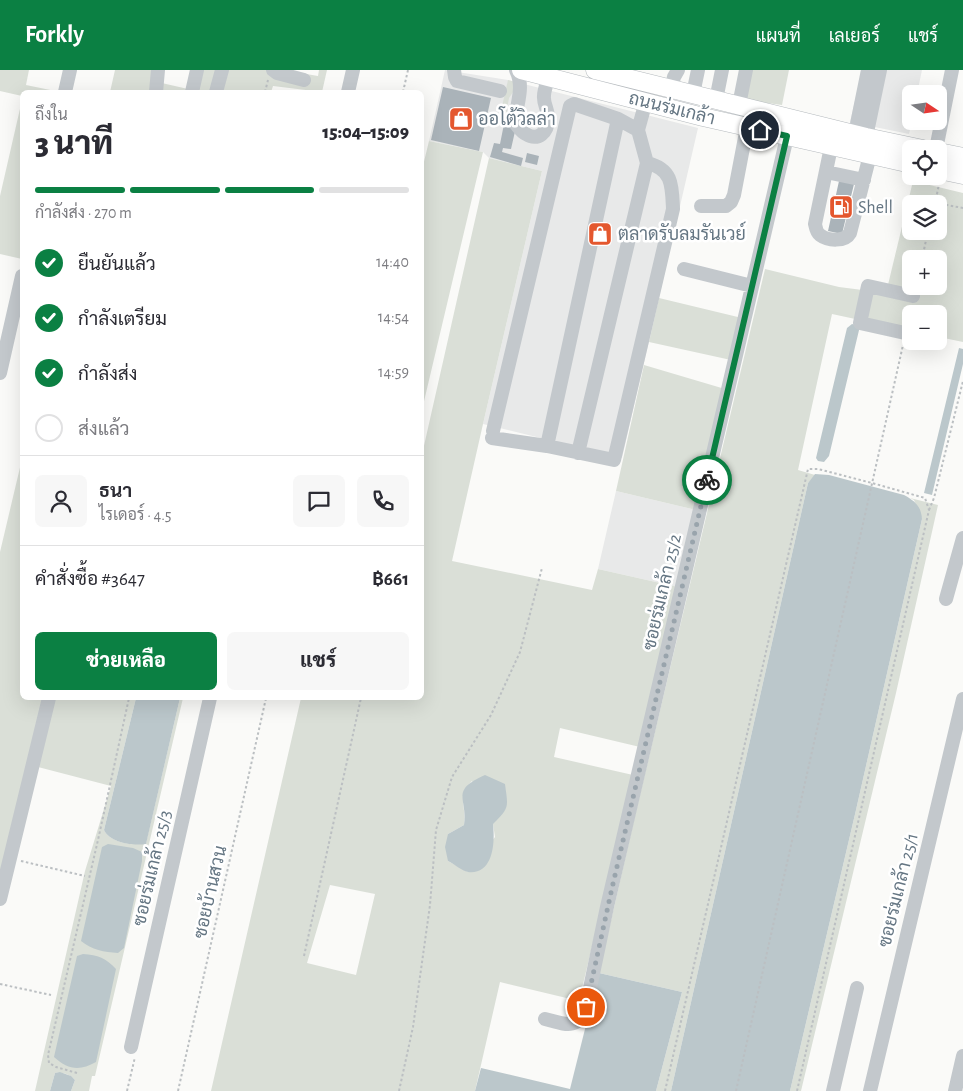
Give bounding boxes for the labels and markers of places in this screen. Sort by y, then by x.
shop icon: ออโต้วิลล่า [448,106,474,132]
place label: ออโต้วิลล่า [478,106,556,129]
pin [739,109,781,151]
fuel station icon: Shell [828,194,854,220]
place label: Shell [858,199,893,217]
shop icon: ตลาดรับลมรันเวย์ [587,221,613,247]
place label: ตลาดรับลมรันเวย์ [618,221,746,244]
pin [565,986,607,1028]

